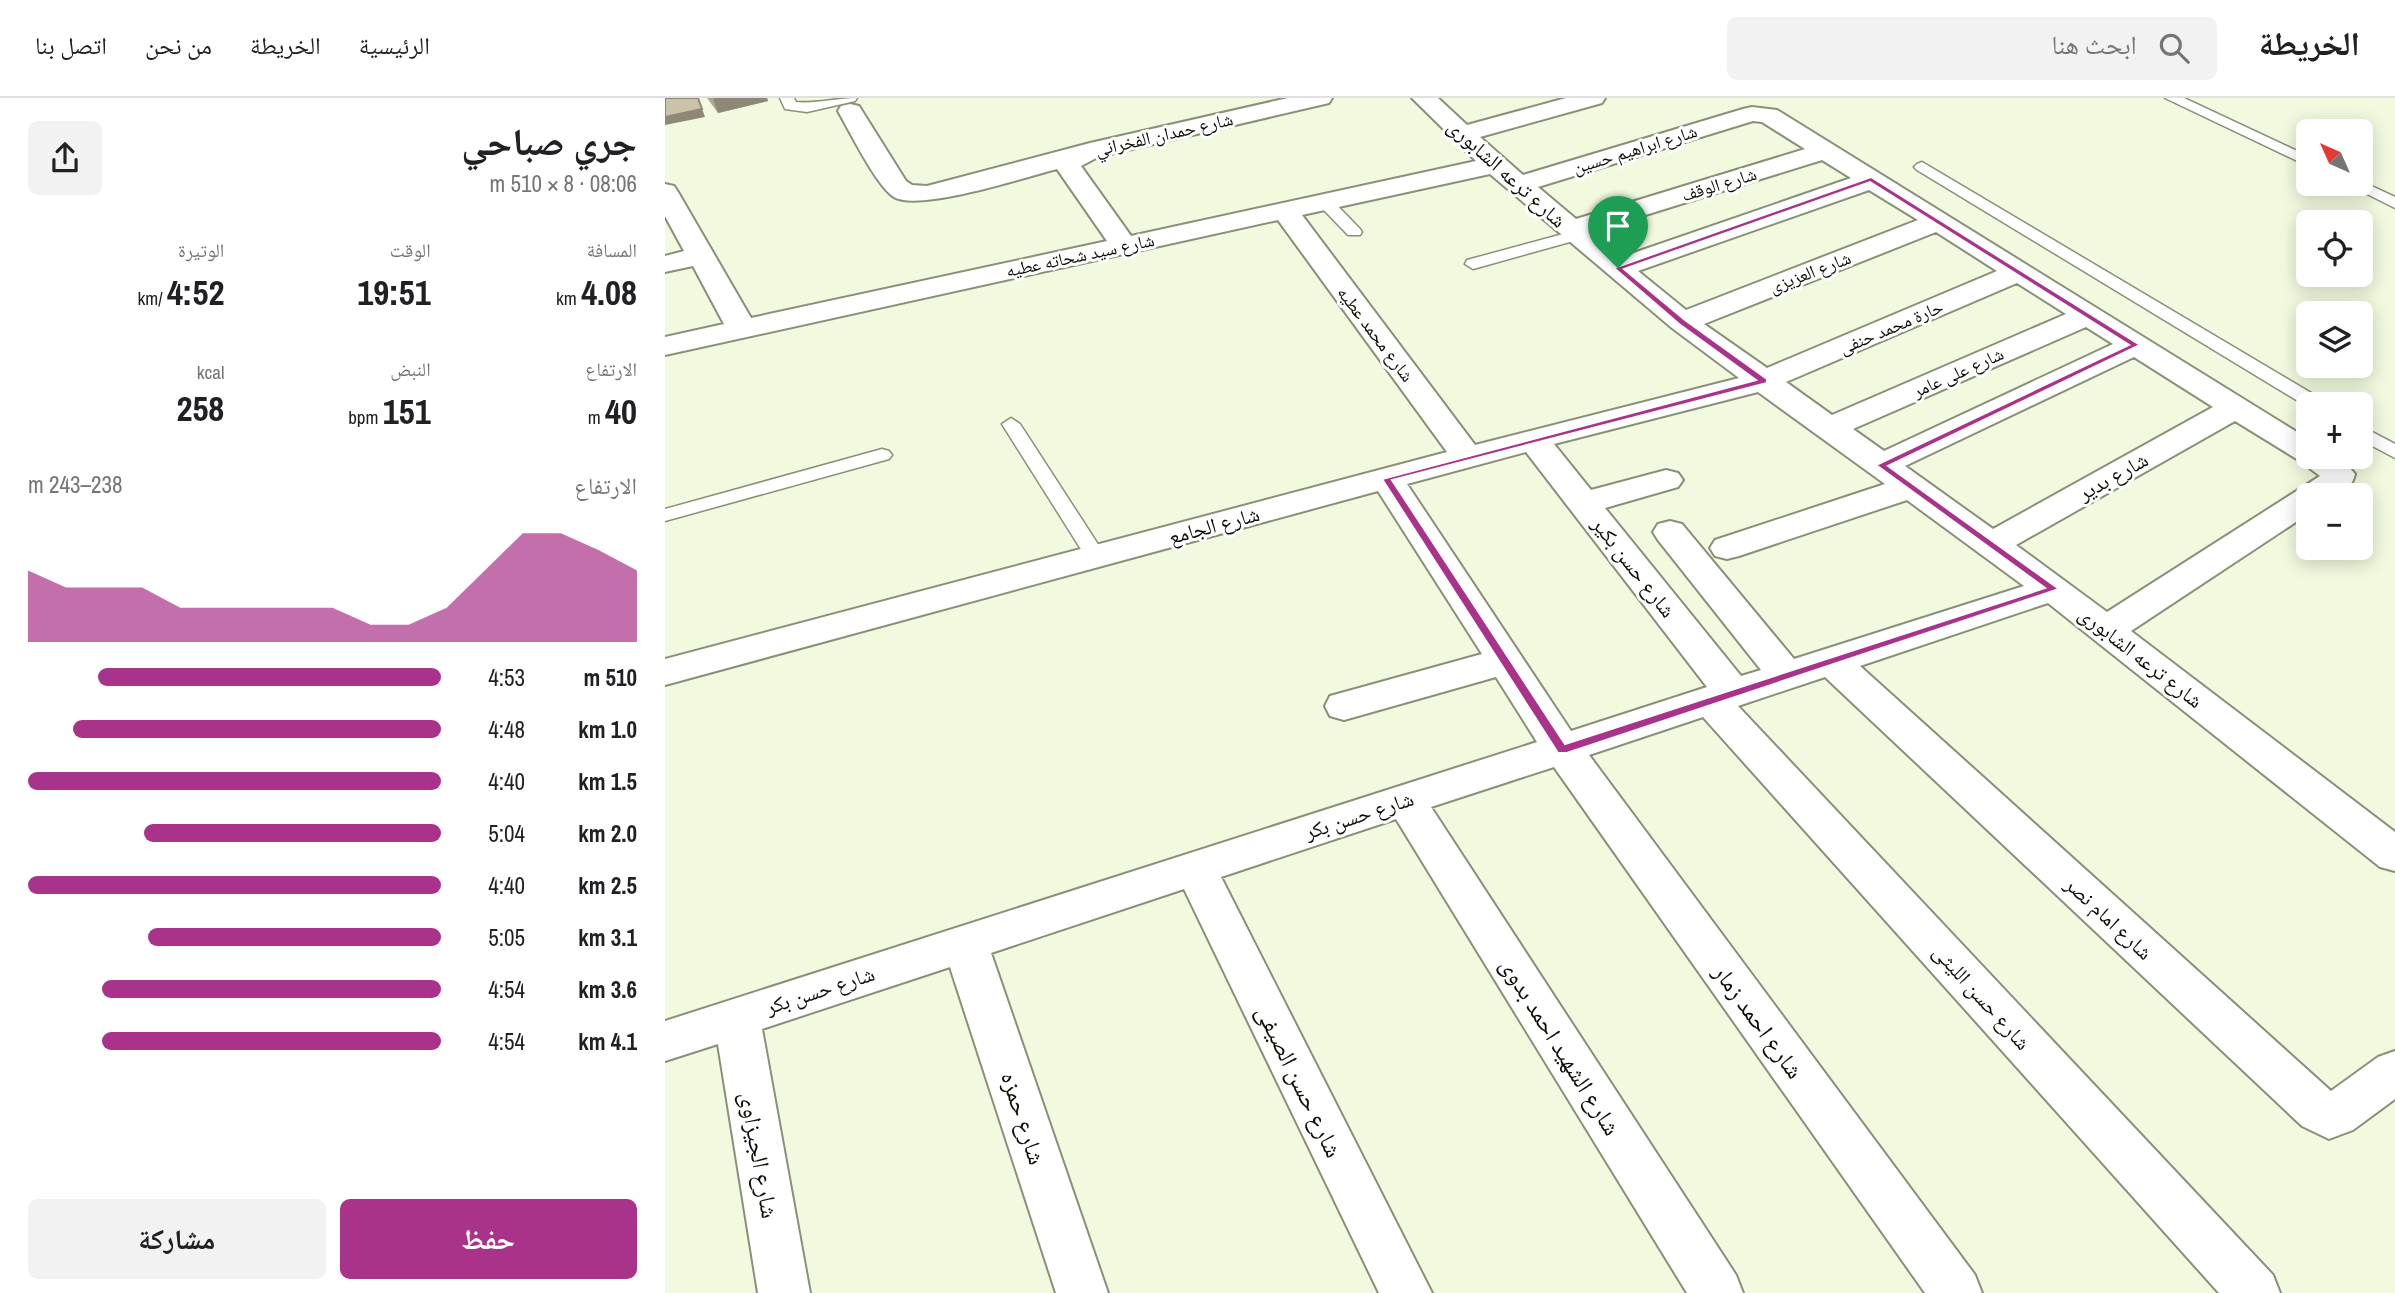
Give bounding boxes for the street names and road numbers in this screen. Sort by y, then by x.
street label: شارع حمدان الفخراني [1093,106,1236,165]
street label: شارع ترعه الشابورى [1441,112,1573,234]
street label: شارع ابراهيم حسين [1570,118,1700,180]
street label: شارع الوقف [1678,161,1760,207]
street label: شارع سيد شحاته عطيه [1003,227,1157,283]
street label: شارع العزيزى [1766,245,1854,299]
street label: شارع محمد عطيه [1332,281,1420,387]
street label: حارة محمد حنفى [1835,294,1947,360]
street label: شارع على عامر [1908,341,2008,404]
street label: شارع بدير [2072,445,2153,508]
street label: شارع الجامع [1165,499,1263,551]
street label: شارع حسن بكير [1585,510,1683,623]
street label: شارع ترعه الشابورى [2073,599,2209,715]
street label: شارع حسن بكر [1300,784,1417,847]
street label: شارع امام نصر [2058,869,2159,966]
street label: شارع حسن الليثى [1927,938,2037,1056]
street label: شارع الشهيد احمد بدوى [1493,951,1629,1141]
street label: شارع احمد زمار [1706,956,1811,1085]
street label: شارع حسن بكر [761,959,878,1022]
street label: شارع حسن الصيفى [1249,1000,1351,1162]
street label: شارع حمزه [994,1068,1054,1168]
street label: شارع الجيزاوى [733,1089,787,1221]

